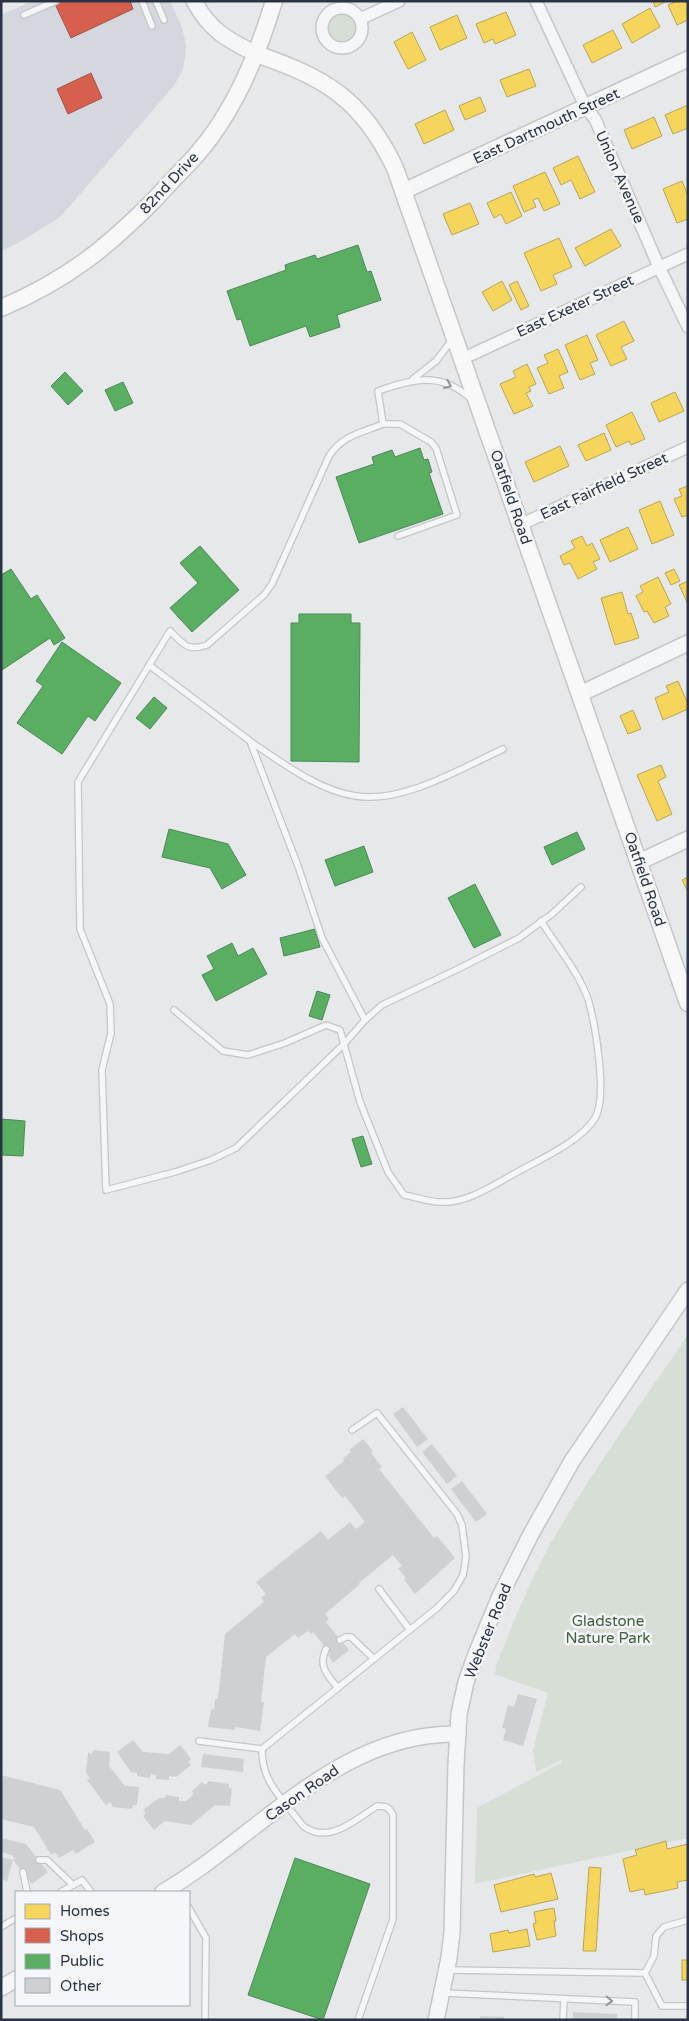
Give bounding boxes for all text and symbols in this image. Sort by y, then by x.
street label: East Dartmouth Street [470,84,622,168]
street label: Union Avenue [591,128,649,226]
street label: 82nd Drive [136,148,202,218]
street label: East Exeter Street [514,271,637,341]
one-way arrow [443,378,452,389]
street label: Oatfield Road [486,447,536,547]
street label: East Fairfield Street [537,448,671,523]
street label: Oatfield Road [620,829,670,929]
street label: Webster Road [461,1581,515,1681]
park label: Gladstone Nature Park [565,1612,651,1647]
street label: Cason Road [262,1761,342,1825]
legend [15,1891,190,2006]
text: Homes [60,1902,110,1920]
text: Shops [60,1927,104,1945]
text: Public [60,1952,104,1970]
text: Other [60,1977,102,1995]
one-way arrow [605,1995,613,2006]

